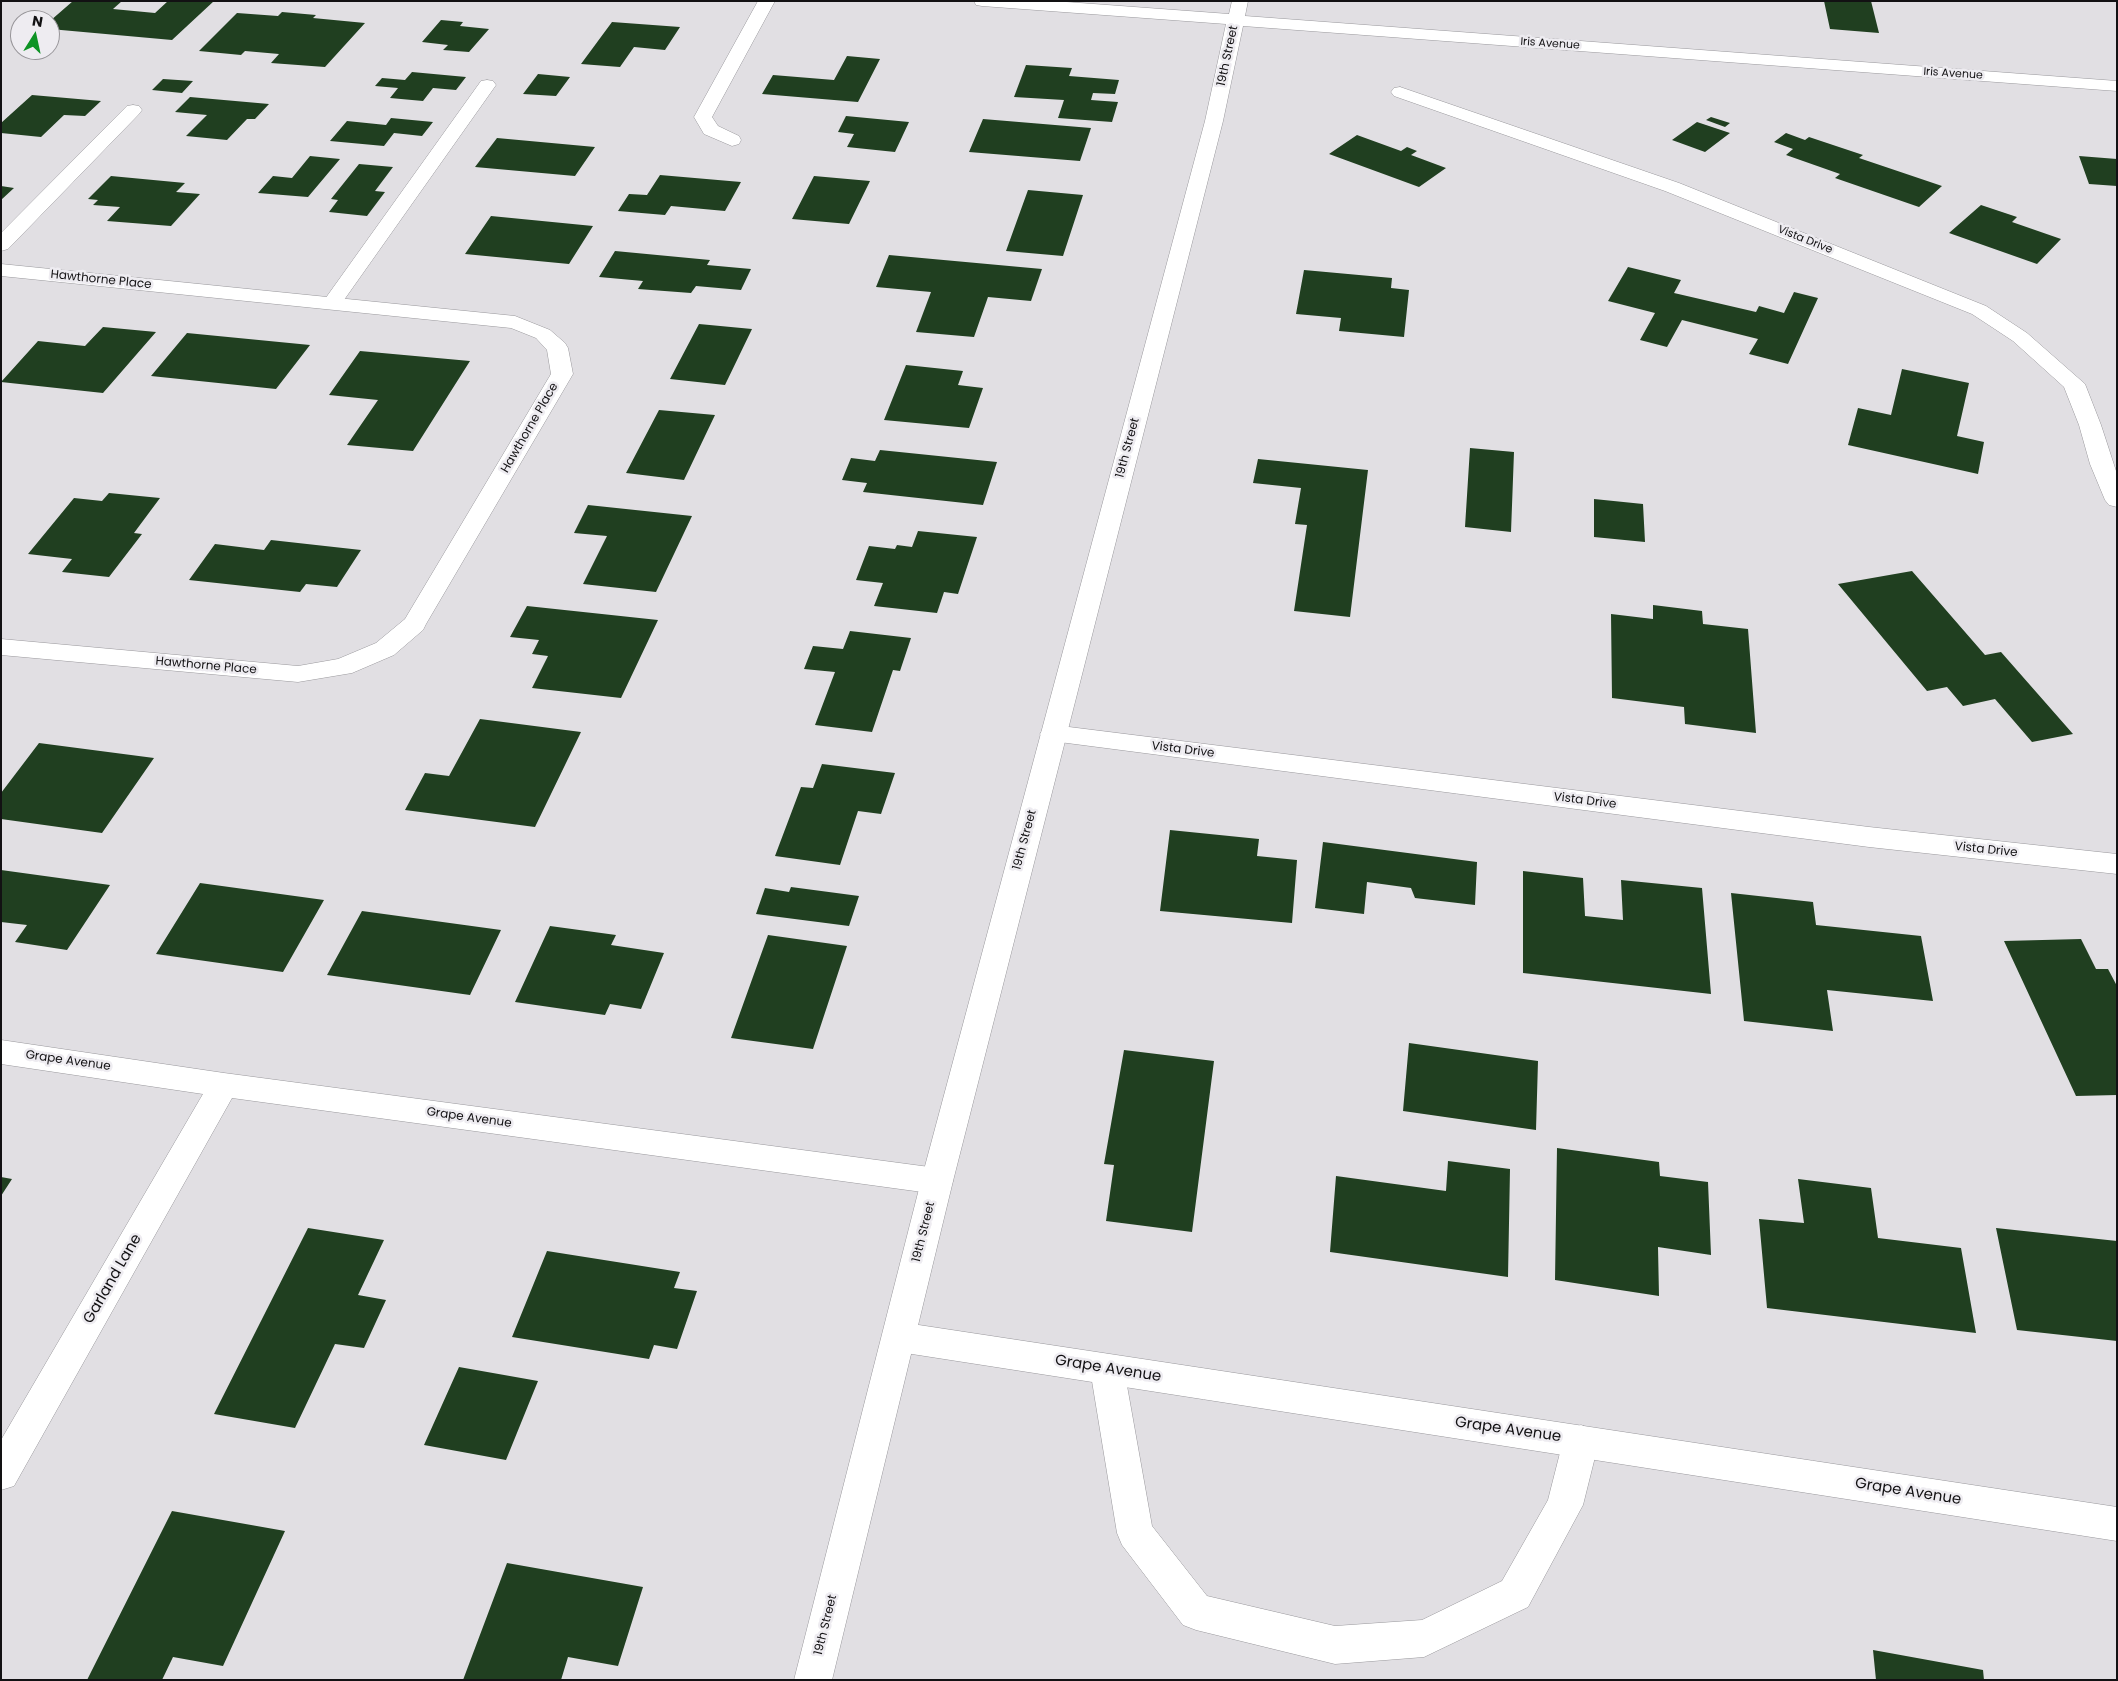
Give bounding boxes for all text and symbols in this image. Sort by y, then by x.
north arrow [10,10,60,60]
text: N [31,10,44,32]
street label: 19th Street [1215,24,1241,88]
street label: Iris Avenue [1520,35,1580,53]
street label: Iris Avenue [1923,65,1983,83]
street label: Vista Drive [1776,223,1834,257]
street label: Hawthorne Place [50,268,152,292]
street label: Hawthorne Place [498,380,562,476]
street label: 19th Street [1113,416,1143,480]
street label: Hawthorne Place [155,654,257,678]
street label: Vista Drive [1151,739,1215,761]
street label: Vista Drive [1553,790,1617,812]
street label: 19th Street [1010,808,1040,872]
street label: Vista Drive [1954,840,2018,860]
street label: Grape Avenue [25,1048,111,1074]
street label: Grape Avenue [426,1105,512,1131]
street label: 19th Street [910,1200,938,1264]
street label: Garland Lane [80,1231,146,1327]
street label: Grape Avenue [1054,1352,1162,1386]
street label: Grape Avenue [1454,1414,1562,1446]
street label: Grape Avenue [1854,1475,1962,1509]
street label: 19th Street [812,1593,840,1657]

